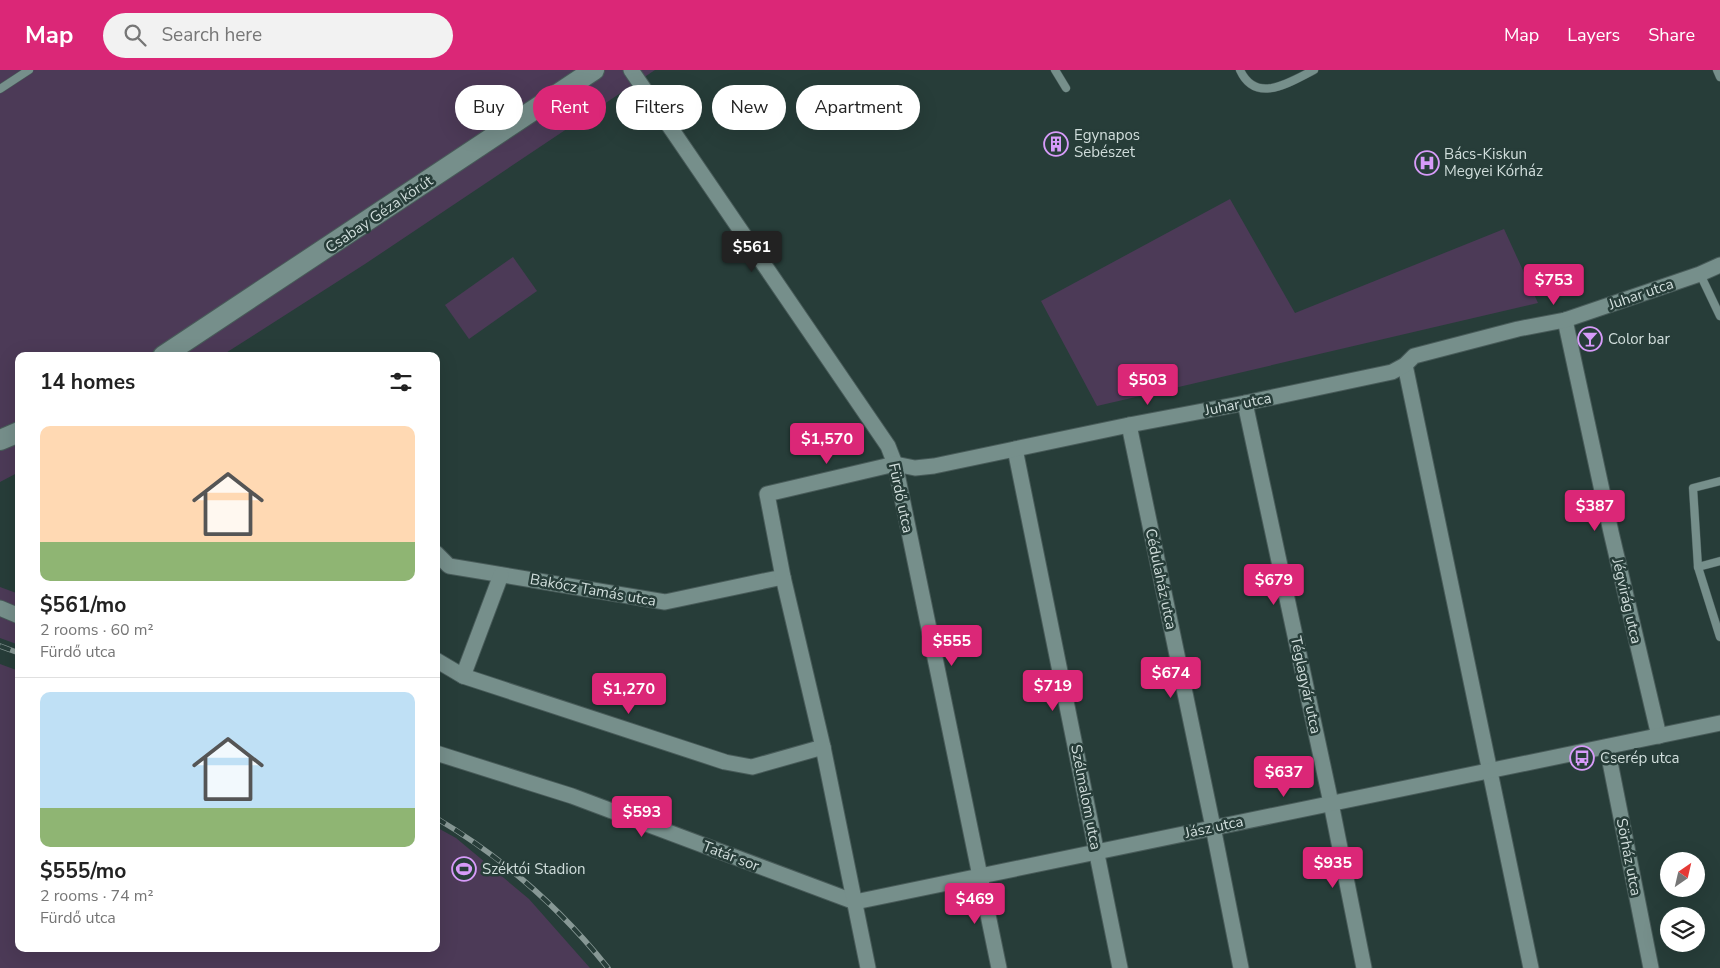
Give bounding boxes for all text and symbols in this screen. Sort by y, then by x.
search box [103,13,453,58]
text: Map [25,19,73,51]
icon: search [121,21,149,49]
text: Search here [161,22,262,48]
text: Map [1504,23,1539,47]
text: Layers [1567,23,1620,47]
text: Share [1648,23,1695,47]
chip: Buy [455,85,523,130]
chip: Rent [533,85,606,130]
chip: Filters [616,85,702,130]
chip: New [712,85,786,130]
chip: Apartment [796,85,920,130]
place label: Egynapos Sebészet [1074,125,1140,162]
building icon: Egynapos Sebészet [1043,131,1069,157]
place label: Bács-Kiskun Megyei Kórház [1444,144,1543,181]
hospital icon: Bács-Kiskun Megyei Kórház [1414,150,1440,176]
street label: Csabay Géza körút [321,170,437,257]
pin: $561 [722,230,782,273]
text: $561 [733,236,771,258]
pin: $753 [1524,264,1584,306]
text: $753 [1535,269,1573,291]
street label: Juhar utca [1605,274,1676,315]
bar icon: Color bar [1577,326,1603,352]
place label: Color bar [1608,329,1671,349]
pin: $503 [1118,364,1178,406]
text: 14 homes [40,368,135,396]
icon: filters [387,368,415,396]
text: $503 [1129,369,1167,391]
street label: Juhar utca [1202,388,1273,420]
pin: $1,570 [786,422,868,465]
text: $1,570 [801,428,853,450]
icon: home [183,459,273,549]
street label: Fürdő utca [884,461,918,535]
pin: $387 [1565,490,1625,532]
text: $387 [1576,495,1614,517]
street label: Cédulaház utca [1141,527,1181,631]
street label: Jégvirág utca [1607,555,1647,646]
pin: $679 [1244,564,1304,606]
street label: Bakócz Tamás utca [528,569,658,611]
text: $679 [1255,569,1293,591]
text: $561/mo [40,591,126,619]
text: 2 rooms · 60 m² [40,619,153,641]
pin: $555 [922,624,982,667]
text: $555 [933,630,971,652]
street label: Téglagyár utca [1286,635,1326,735]
text: Fürdő utca [40,641,116,663]
pin: $674 [1141,656,1201,699]
text: $674 [1152,662,1190,684]
pin: $719 [1023,670,1083,712]
pin: $1,270 [588,672,670,715]
text: $719 [1034,675,1072,697]
text: $1,270 [603,678,655,700]
icon: home [183,724,273,814]
street label: Szélmalom utca [1066,743,1106,851]
bus stop icon: Cserép utca [1569,745,1595,771]
place label: Cserép utca [1600,748,1679,768]
pin: $637 [1254,756,1314,798]
text: $637 [1265,761,1303,783]
pin: $593 [612,796,672,838]
text: $593 [623,801,661,823]
street label: Jász utca [1182,811,1245,843]
street label: Sörház utca [1612,816,1646,898]
street label: Tatár sor [700,836,763,876]
pin: $935 [1303,846,1363,889]
text: $935 [1314,852,1352,874]
north arrow [1660,852,1705,898]
map controls [1660,852,1705,952]
sports icon: Széktói Stadion [451,856,477,882]
text: $555/mo [40,857,126,885]
place label: Széktói Stadion [482,859,586,879]
pin: $469 [945,882,1005,925]
text: 2 rooms · 74 m² [40,885,153,907]
text: $469 [956,888,994,910]
text: Fürdő utca [40,907,116,929]
button: layers [1660,907,1705,952]

